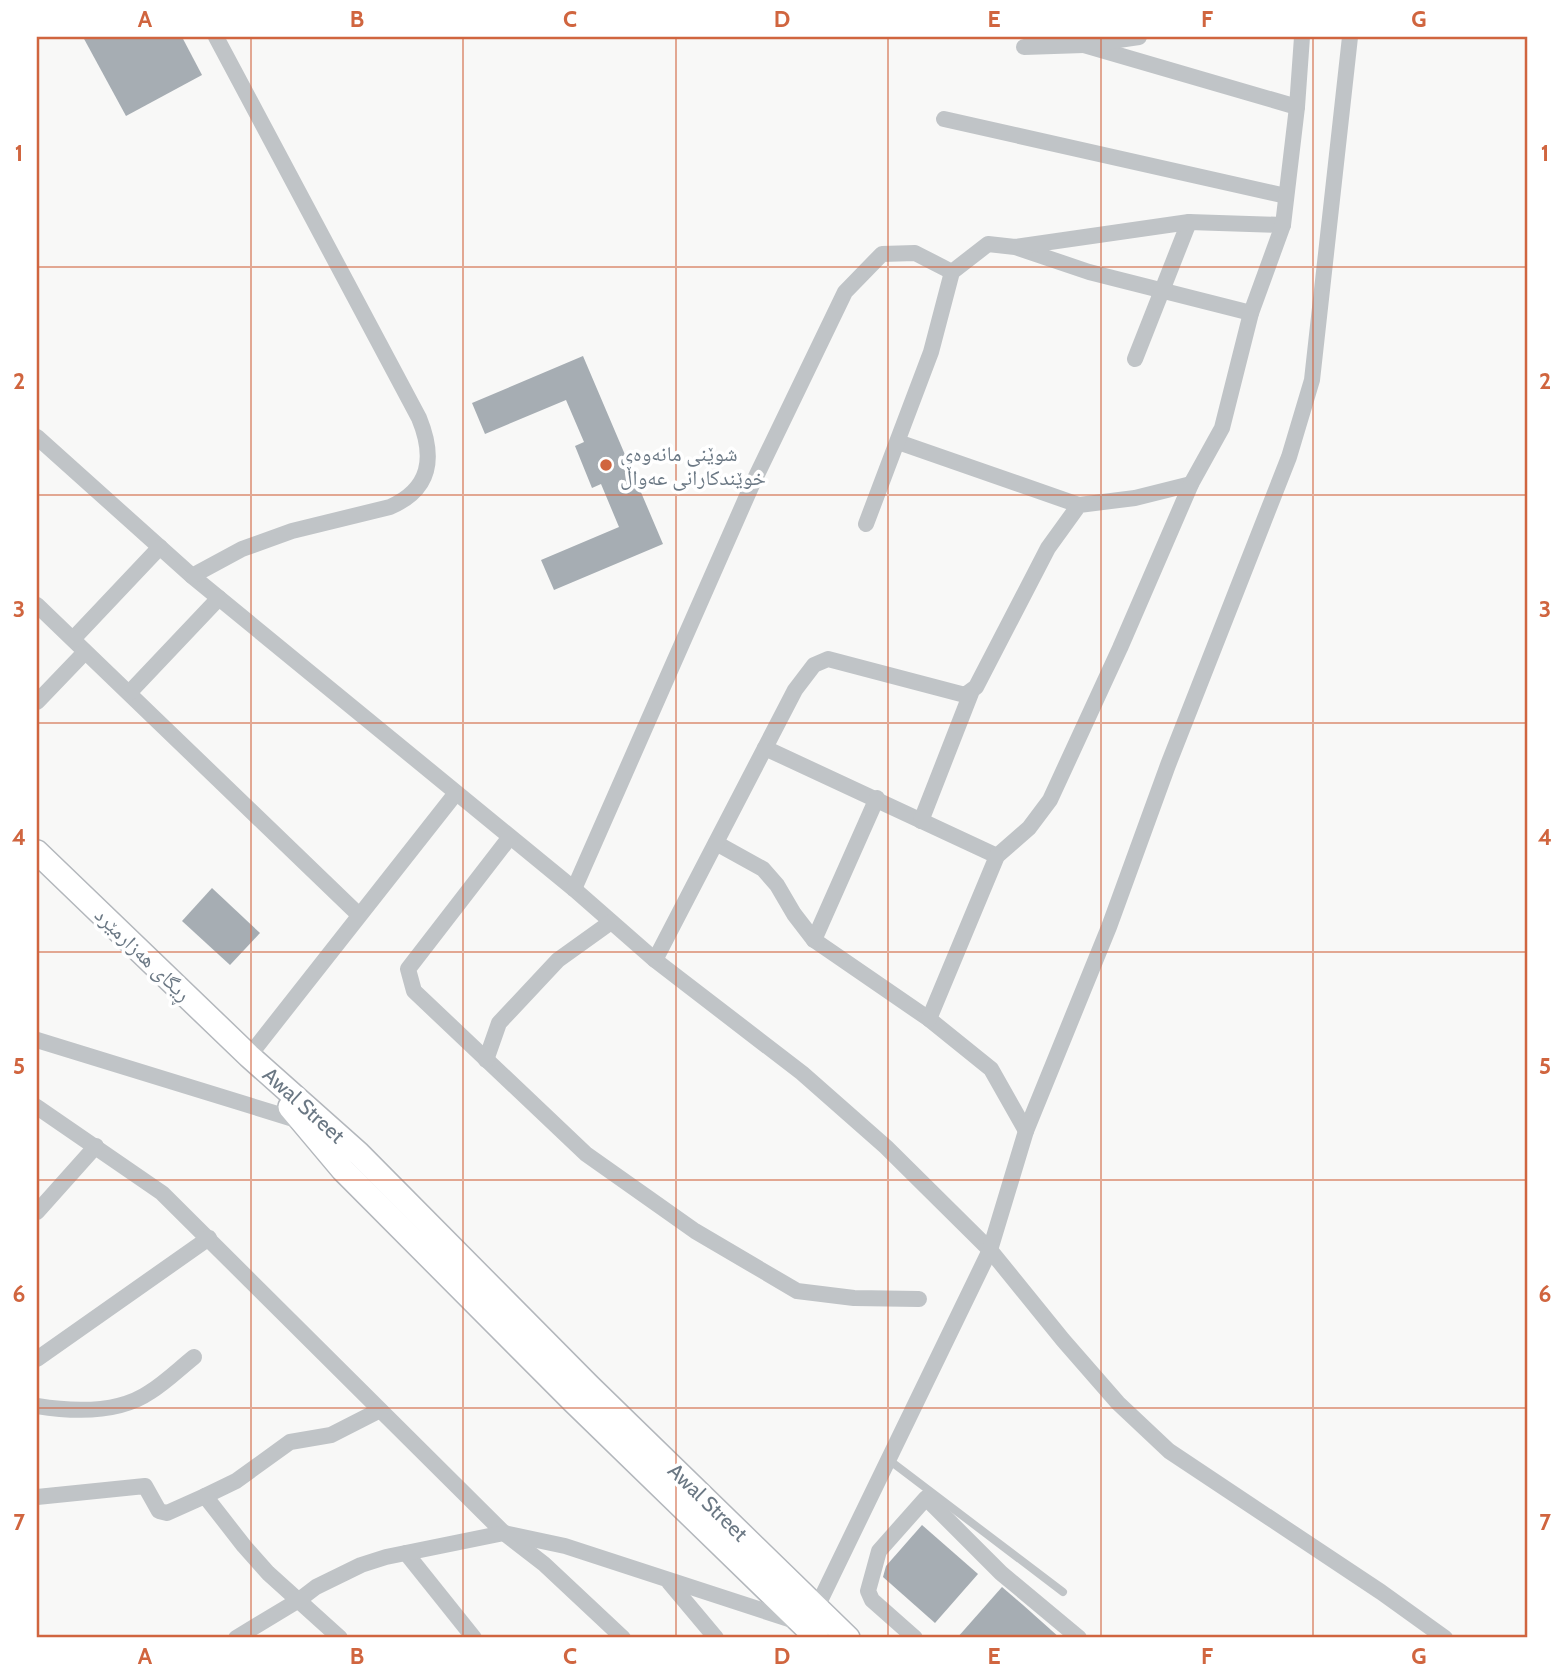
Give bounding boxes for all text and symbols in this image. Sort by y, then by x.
text: A [138,5,153,33]
text: B [350,5,364,33]
text: C [563,5,577,33]
text: D [774,5,790,33]
text: E [987,5,1001,33]
text: F [1201,5,1213,33]
text: G [1411,5,1427,33]
text: 1 [15,139,23,167]
text: 1 [1541,139,1549,167]
text: 2 [13,367,25,395]
text: 2 [1539,367,1551,395]
place label: شوێنی مانەوەی خوێندکارانی عەواڵ [620,441,766,491]
marker: شوێنی مانەوەی خوێندکارانی عەواڵ [598,457,614,473]
text: 3 [13,595,25,623]
text: 3 [1539,595,1551,623]
text: 4 [12,823,26,851]
text: 4 [1538,823,1552,851]
street label: ڕیگای هەزارمێرد [87,902,196,1009]
text: 5 [13,1052,25,1080]
text: 5 [1539,1052,1551,1080]
street label: Awal Street [258,1062,350,1148]
text: 6 [13,1280,25,1308]
text: 6 [1539,1280,1551,1308]
street label: Awal Street [663,1458,753,1546]
text: 7 [13,1508,25,1536]
text: 7 [1539,1508,1551,1536]
text: A [138,1642,153,1670]
text: B [350,1642,364,1670]
text: C [563,1642,577,1670]
text: D [774,1642,790,1670]
text: E [987,1642,1001,1670]
text: F [1201,1642,1213,1670]
text: G [1411,1642,1427,1670]

